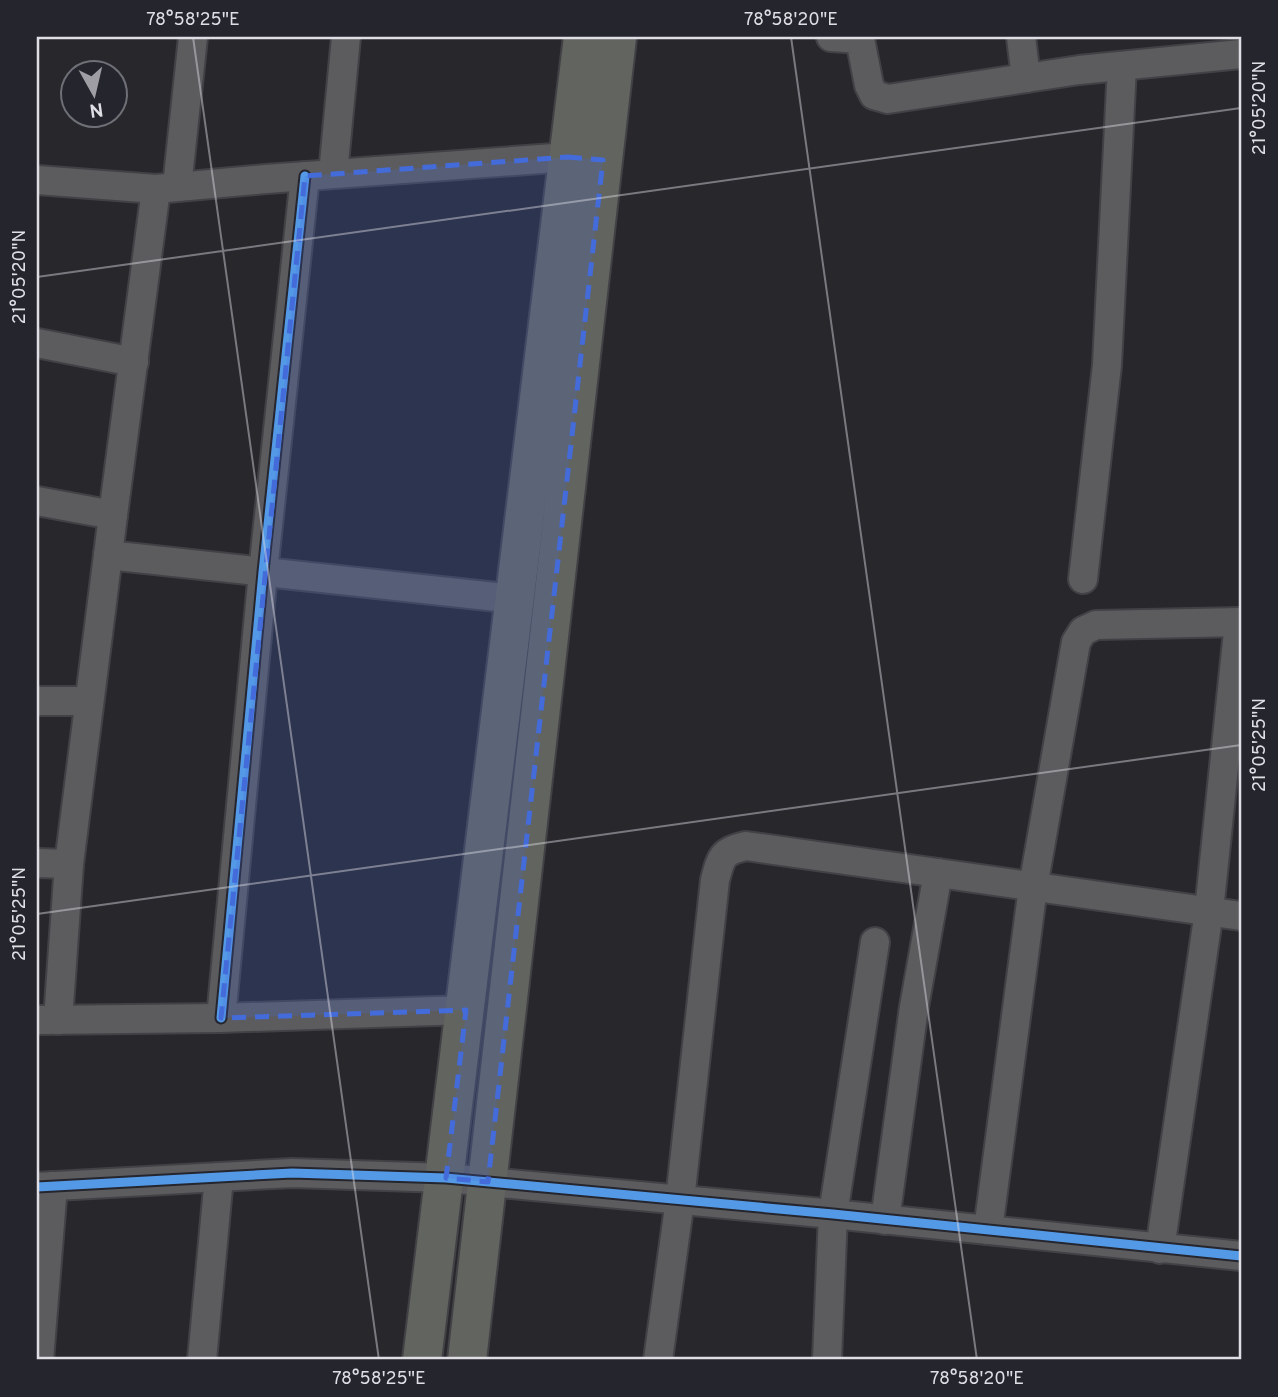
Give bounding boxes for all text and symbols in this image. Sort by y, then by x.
text: 78°58'25"E [146,9,240,32]
text: 78°58'20"E [744,9,838,32]
north arrow [60,60,130,130]
text: 21°05'20"N [1249,61,1272,155]
text: N [88,96,105,122]
text: 21°05'20"N [9,230,32,324]
text: 21°05'25"N [1249,698,1272,792]
text: 21°05'25"N [9,867,32,961]
text: 78°58'25"E [332,1368,426,1391]
text: 78°58'20"E [930,1368,1024,1391]

